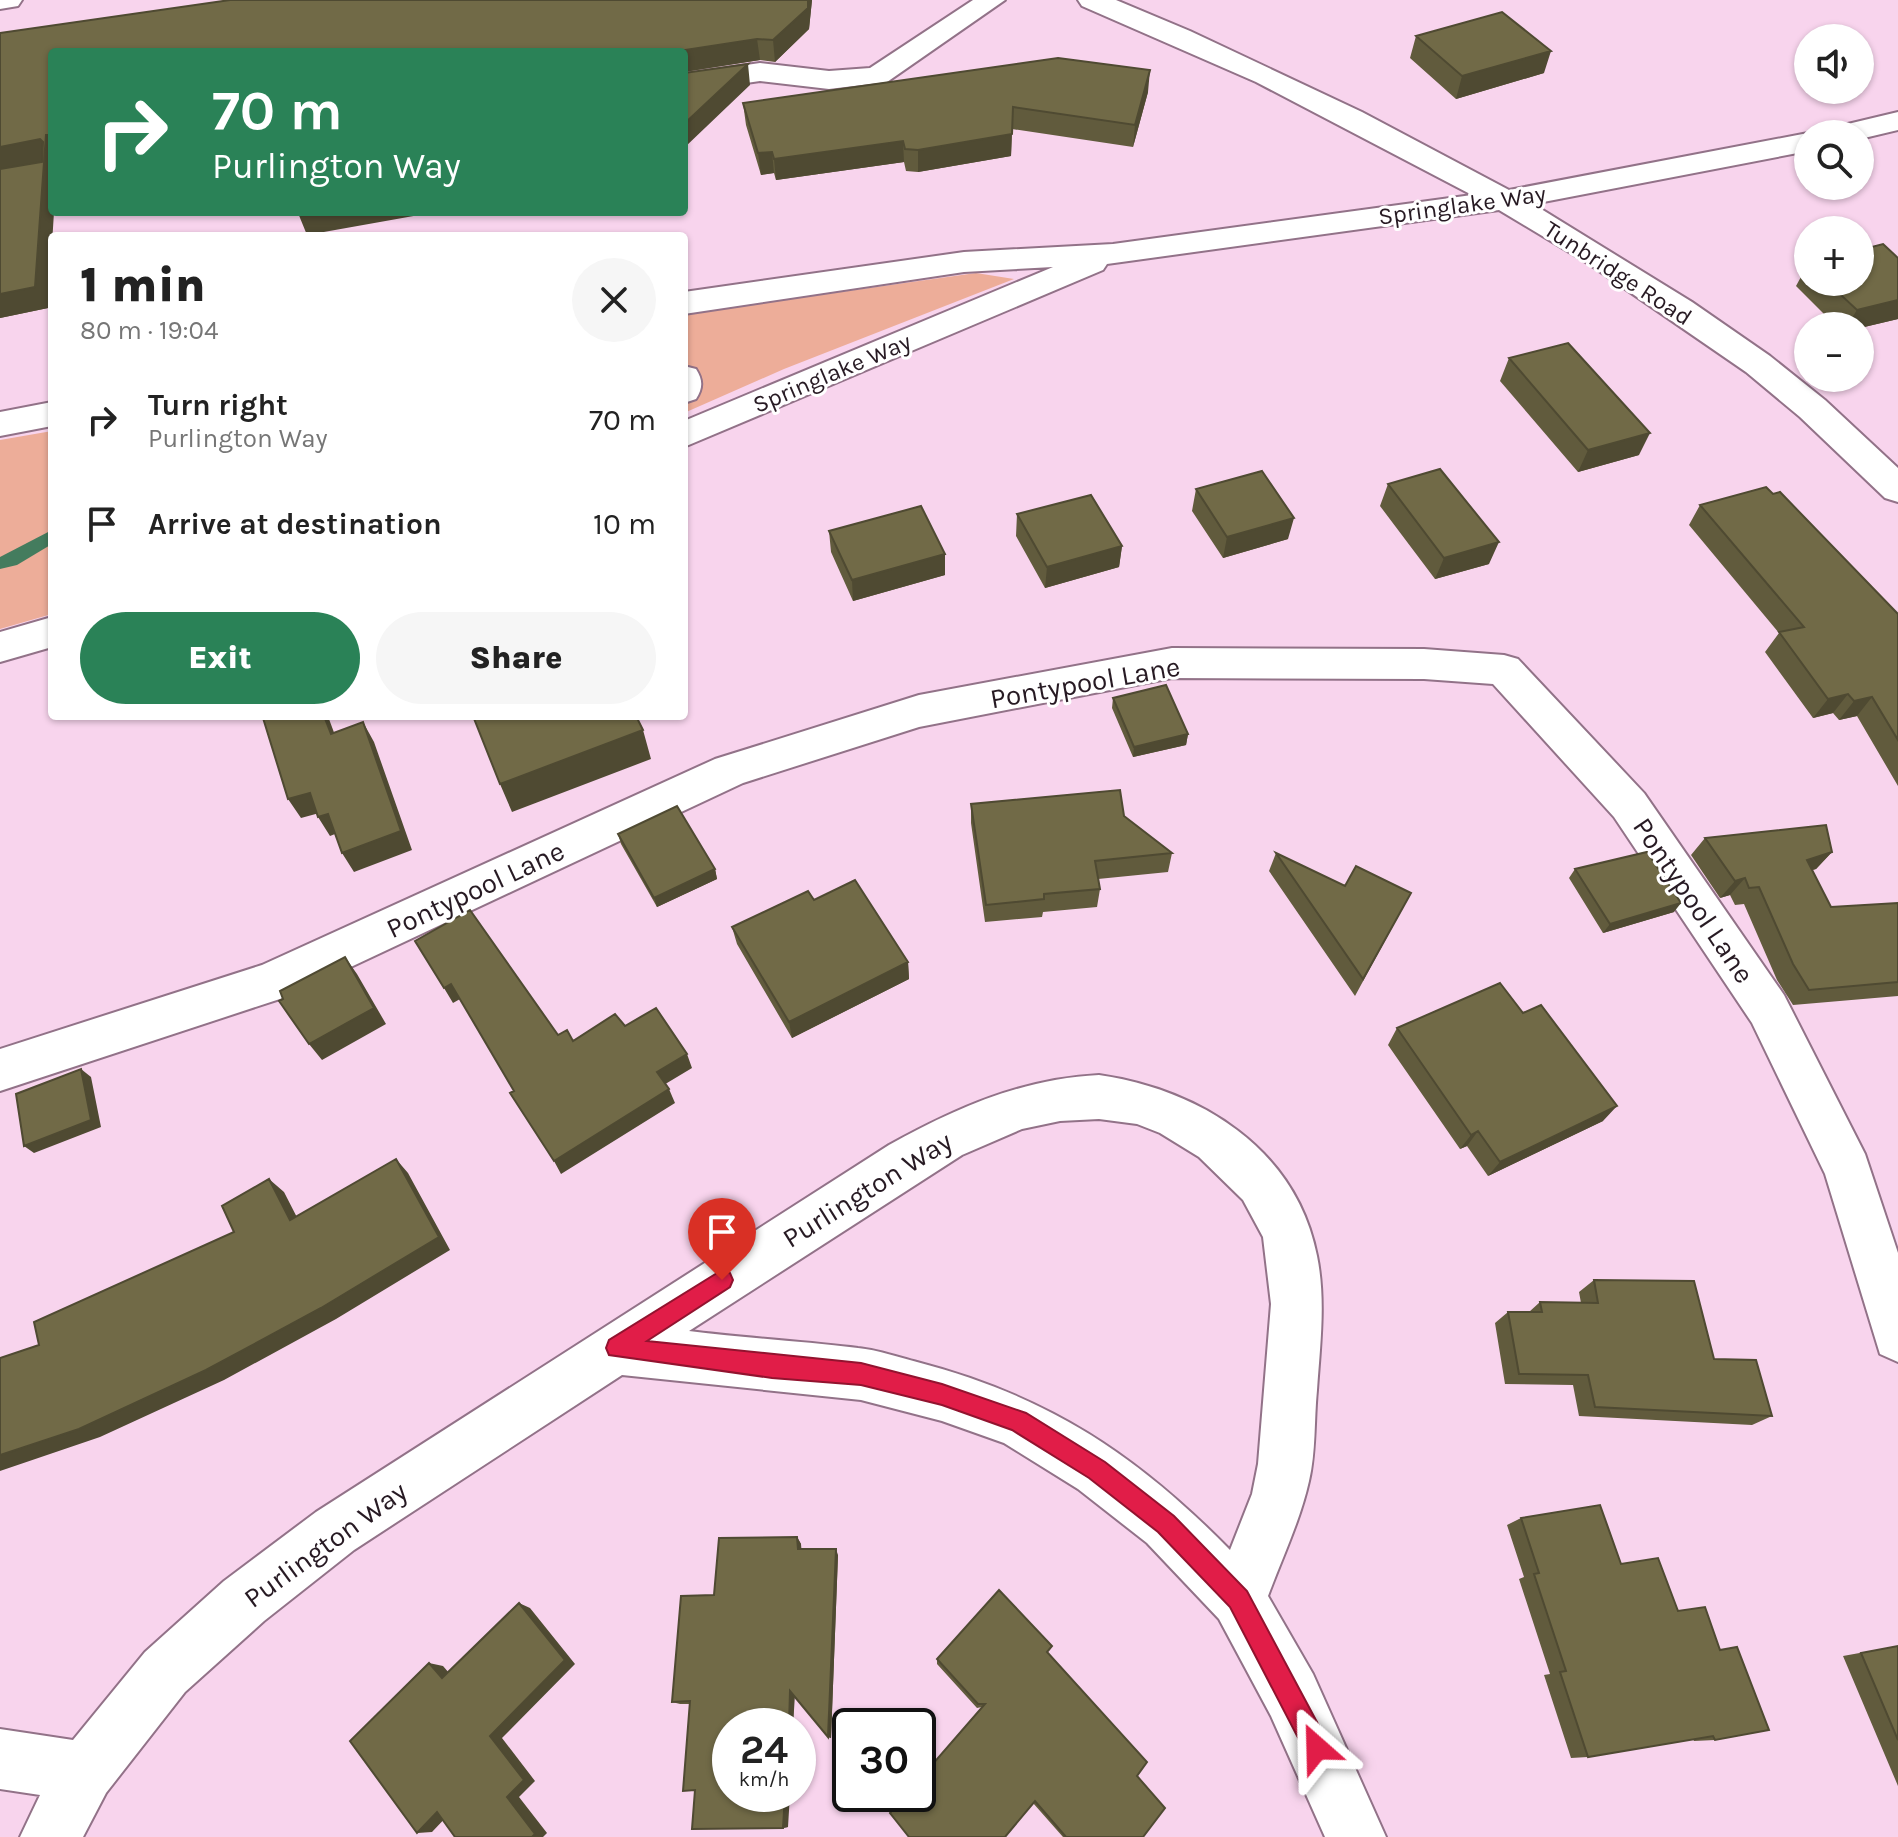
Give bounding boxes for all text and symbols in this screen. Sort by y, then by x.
map controls [1794,24,1874,392]
button: sound [1794,24,1874,104]
text: 70 m [212,78,343,143]
icon: right [80,80,184,184]
button: search [1794,120,1874,200]
text: Purlington Way [212,145,461,187]
street label: Springlake Way [1376,179,1548,231]
street label: Tunbridge Road [1539,215,1697,331]
button: + [1794,216,1874,296]
text: 1 min [80,257,206,313]
button: close [572,258,656,342]
button: − [1794,312,1874,392]
text: 80 m · 19:04 [80,315,219,346]
street label: Springlake Way [749,327,915,419]
text: Turn right [148,387,288,423]
icon: right [80,398,124,442]
text: 70 m [589,402,656,438]
text: Purlington Way [148,423,328,454]
icon: arrive [80,502,124,546]
text: Arrive at destination [148,506,442,542]
text: 10 m [593,506,656,542]
button: Exit [80,612,360,704]
button: Share [376,612,656,704]
street label: Pontypool Lane [987,650,1183,715]
street label: Pontypool Lane [1626,811,1761,989]
street label: Pontypool Lane [381,834,569,945]
street label: Purlington Way [776,1124,958,1255]
pin [688,1198,756,1280]
icon: arrive [700,1210,744,1254]
street label: Purlington Way [237,1474,413,1615]
position arrow [1275,1706,1359,1790]
speed limit sign: 30 [832,1708,936,1812]
text: 24 [740,1726,788,1773]
text: km/h [739,1768,789,1791]

